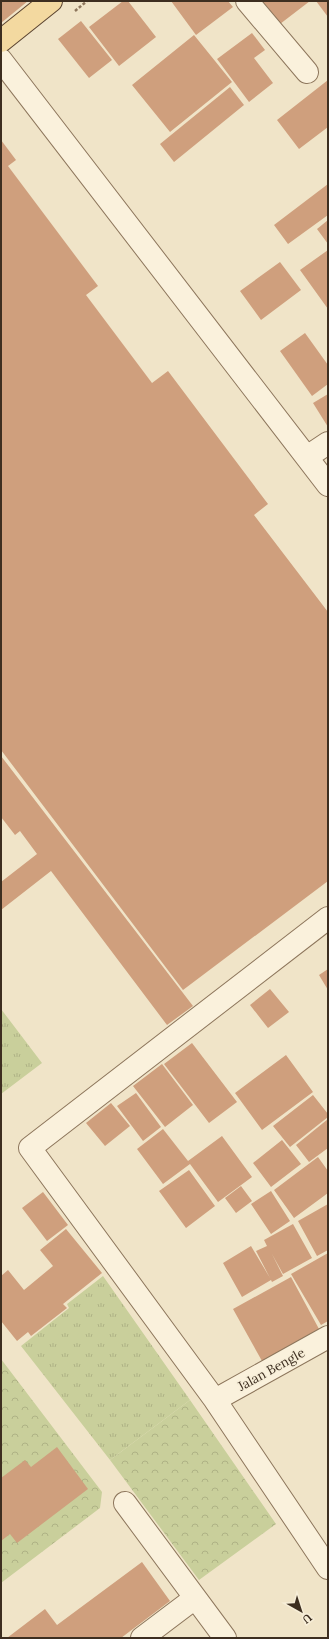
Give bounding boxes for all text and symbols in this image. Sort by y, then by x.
street label: Jalan Bengle [234,1344,308,1395]
north arrow [281,1591,321,1631]
text: U [299,1611,315,1627]

